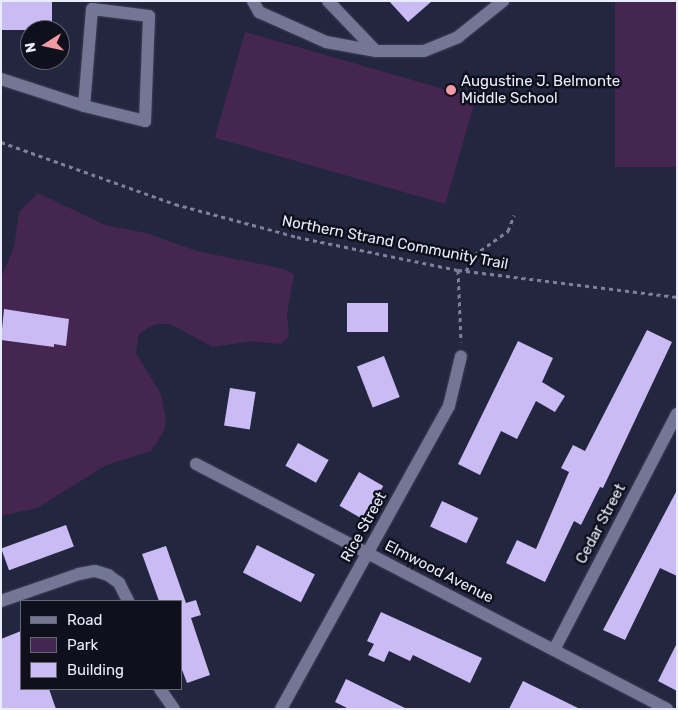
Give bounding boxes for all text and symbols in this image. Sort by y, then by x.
north arrow [20,20,70,70]
text: N [21,41,40,54]
place label: Augustine J. Belmonte Middle School [461,72,620,107]
marker: Augustine J. Belmonte Middle School [445,84,457,96]
street label: Northern Strand Community Trail [280,212,510,274]
street label: Cedar Street [572,481,630,567]
street label: Rice Street [337,489,391,565]
street label: Elmwood Avenue [381,537,497,607]
legend [20,600,182,690]
text: Road [67,611,103,629]
text: Park [67,636,98,654]
text: Building [67,661,124,679]

